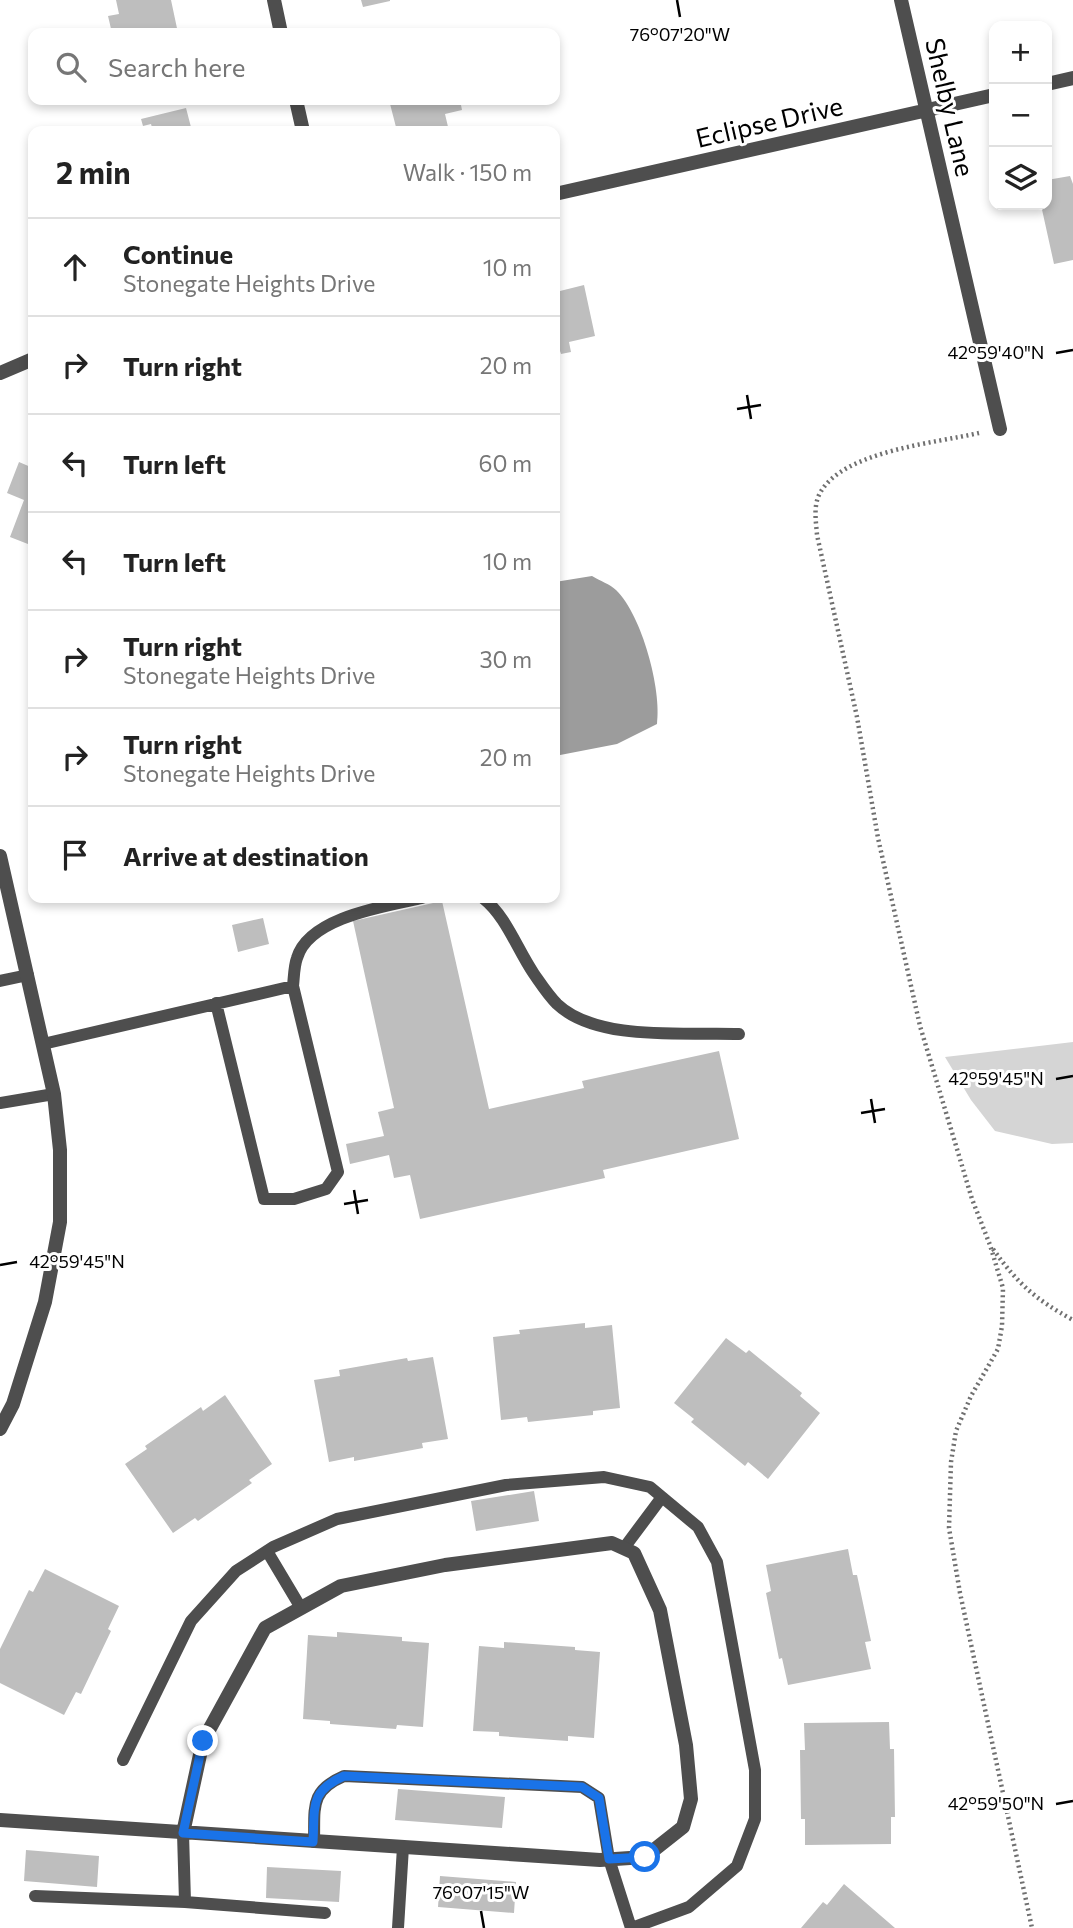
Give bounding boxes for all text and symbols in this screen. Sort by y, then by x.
map controls [989,21,1052,210]
button: + [989,21,1052,84]
text: 76°07'20"W [630,23,730,45]
search box [28,28,560,105]
street label: Shelby Lane [920,35,982,179]
icon: search [52,48,90,86]
text: Search here [108,51,246,82]
button: − [989,84,1052,147]
street label: Eclipse Drive [692,89,846,153]
button: layers [989,147,1052,210]
text: 2 min [56,153,131,190]
text: Walk · 150 m [403,158,532,186]
text: Continue [123,238,233,269]
icon: ahead [56,248,94,286]
text: 10 m [483,253,532,281]
text: Stonegate Heights Drive [123,269,376,297]
text: 42°59'40"N [948,341,1044,363]
icon: right [56,346,94,384]
text: Turn right [123,350,242,381]
text: 20 m [480,351,532,379]
icon: left [56,444,94,482]
text: Turn left [123,448,226,479]
text: 60 m [479,449,532,477]
icon: left [56,542,94,580]
text: Turn left [123,546,226,577]
text: 10 m [483,547,532,575]
text: Turn right [123,630,242,661]
icon: right [56,640,94,678]
text: 30 m [479,645,532,673]
text: Stonegate Heights Drive [123,661,376,689]
text: Turn right [123,728,242,759]
icon: right [56,738,94,776]
text: 20 m [480,743,532,771]
text: Stonegate Heights Drive [123,759,376,787]
icon: arrive [56,836,94,874]
text: Arrive at destination [123,840,369,871]
text: 42°59'45"N [948,1067,1044,1089]
text: 42°59'45"N [29,1250,125,1272]
route end [187,1725,218,1756]
text: 42°59'50"N [948,1792,1044,1814]
route start [629,1841,660,1872]
text: 76°07'15"W [433,1881,529,1903]

